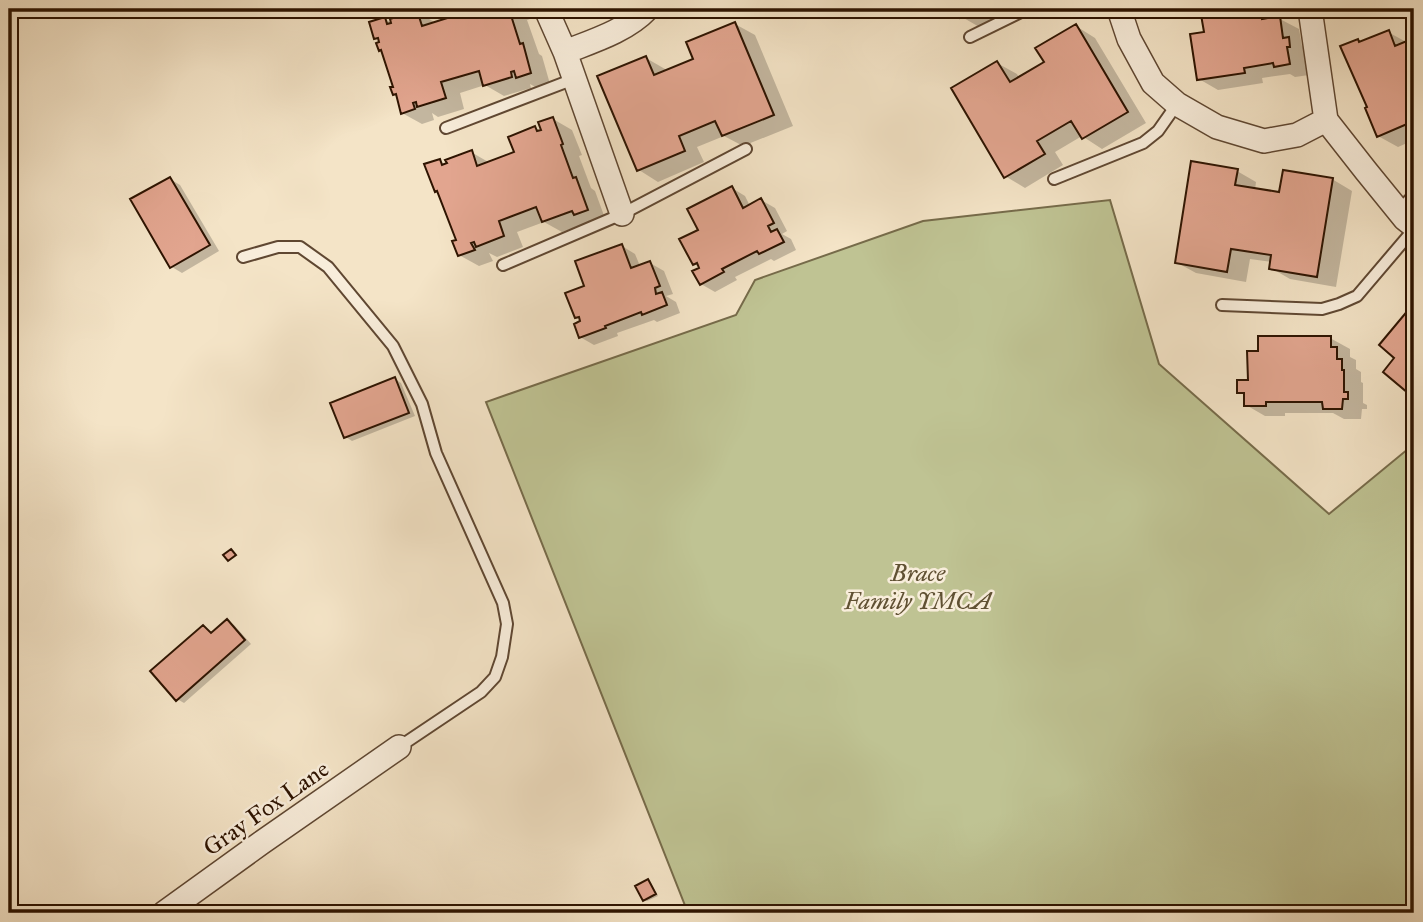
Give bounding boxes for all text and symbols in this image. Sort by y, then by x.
park label: Brace Family YMCA [843,558,993,616]
street label: Gray Fox Lane [197,754,335,862]

